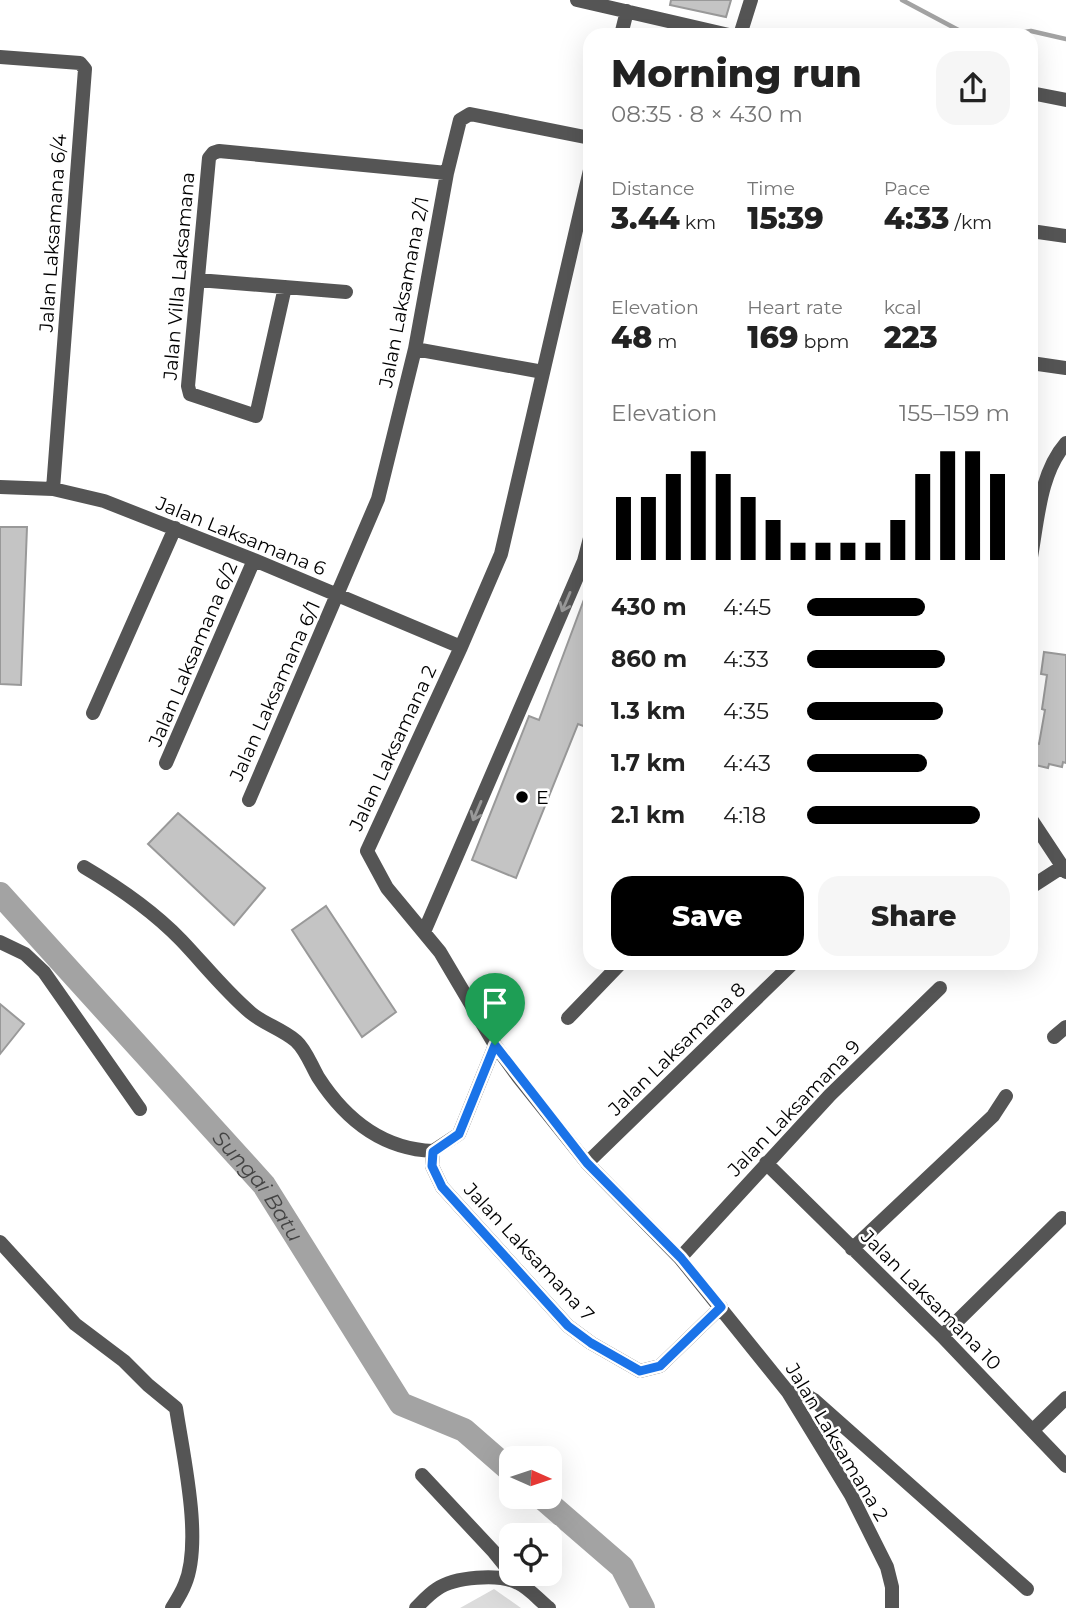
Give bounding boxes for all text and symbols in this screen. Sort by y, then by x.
text: Morning run [611,50,862,97]
button: share [936,51,1010,125]
text: 08:35 · 8 × 430 m [611,100,803,128]
street label: Jalan Laksamana 6/4 [35,133,71,334]
street label: Jalan Villa Laksamana [158,171,200,382]
text: Distance [611,177,694,200]
text: Time [747,177,795,200]
text: Pace [884,177,930,200]
street label: Jalan Laksamana 2/1 [374,195,434,390]
text: 3.44 [611,200,680,237]
text: 15:39 [747,200,824,237]
text: 4:33 [884,200,949,237]
text: km [680,211,716,234]
text: /km [949,211,992,234]
text: Elevation [611,296,699,319]
text: Heart rate [747,296,843,319]
text: kcal [884,296,922,319]
text: 48 [611,319,652,356]
text: 169 [747,319,798,356]
text: 223 [884,319,938,356]
text: m [652,330,678,353]
text: bpm [798,330,849,353]
text: Elevation [611,399,717,427]
text: 155–159 m [899,399,1010,427]
street label: Jalan Laksamana 6 [152,491,329,581]
street label: Jalan Laksamana 6/2 [143,558,242,751]
one-way arrow [559,591,572,613]
text: 430 m [611,593,687,621]
text: 4:45 [723,593,771,621]
street label: Jalan Laksamana 6/1 [224,597,325,786]
text: 860 m [611,645,687,673]
text: 4:33 [723,645,769,673]
street label: Jalan Laksamana 2 [344,661,442,835]
text: 1.3 km [611,697,686,725]
text: 4:35 [723,697,769,725]
text: 1.7 km [611,749,686,777]
text: 4:43 [723,749,771,777]
place label: E [536,786,549,809]
marker: E [514,789,530,805]
one-way arrow [470,800,483,822]
text: 2.1 km [611,801,685,829]
text: 4:18 [723,801,766,829]
button: Save [611,876,804,956]
button: Share [818,876,1010,956]
pin [465,973,525,1045]
street label: Jalan Laksamana 8 [603,978,750,1121]
icon: arrive [476,984,514,1022]
street label: Jalan Laksamana 9 [722,1035,865,1182]
water label: Sungai Batu [208,1125,309,1246]
street label: Jalan Laksamana 7 [458,1177,599,1326]
street label: Jalan Laksamana 10 [855,1224,1006,1375]
street label: Jalan Laksamana 2 [780,1358,893,1525]
north arrow [499,1446,562,1508]
map controls [499,1446,562,1586]
button: locate [499,1523,562,1586]

